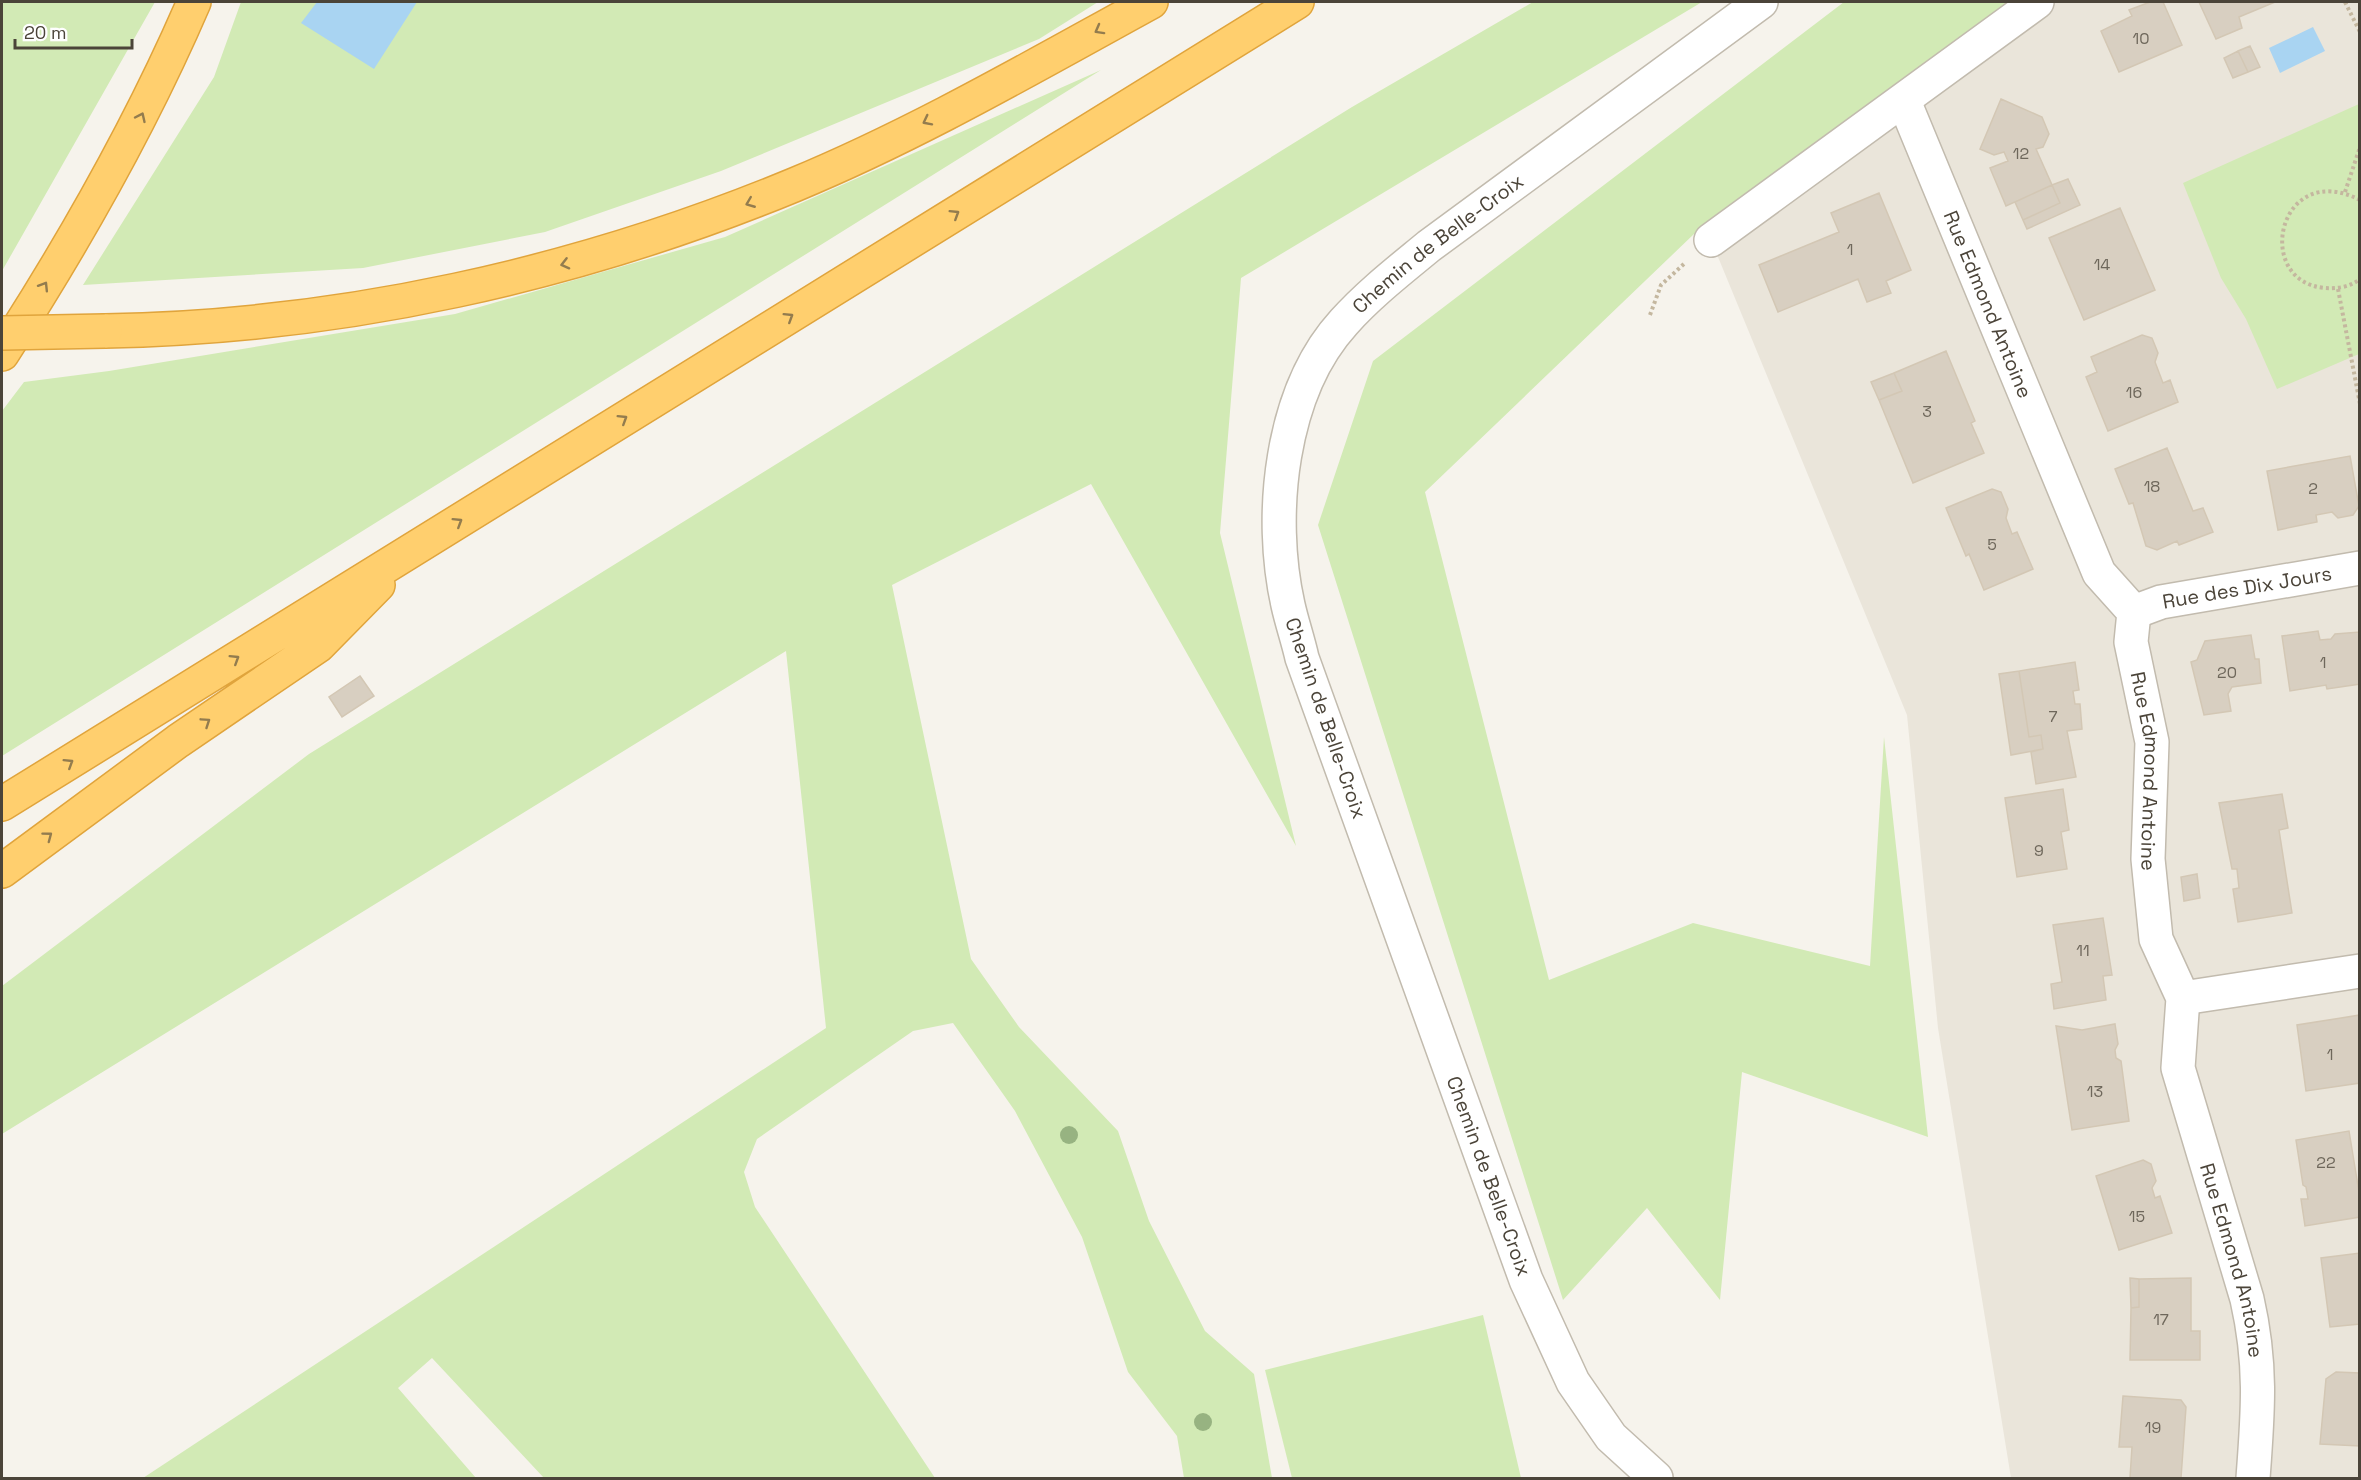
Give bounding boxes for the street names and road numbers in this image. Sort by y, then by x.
street label: Chemin de Belle-Croix [1346,168,1529,319]
street label: Rue Edmond Antoine [1938,207,2038,402]
street label: Rue des Dix Jours [2160,560,2334,615]
street label: Chemin de Belle-Croix [1279,614,1373,822]
street label: Rue Edmond Antoine [2125,669,2165,872]
street label: Chemin de Belle-Croix [1441,1072,1537,1280]
street label: Rue Edmond Antoine [2194,1160,2269,1359]

